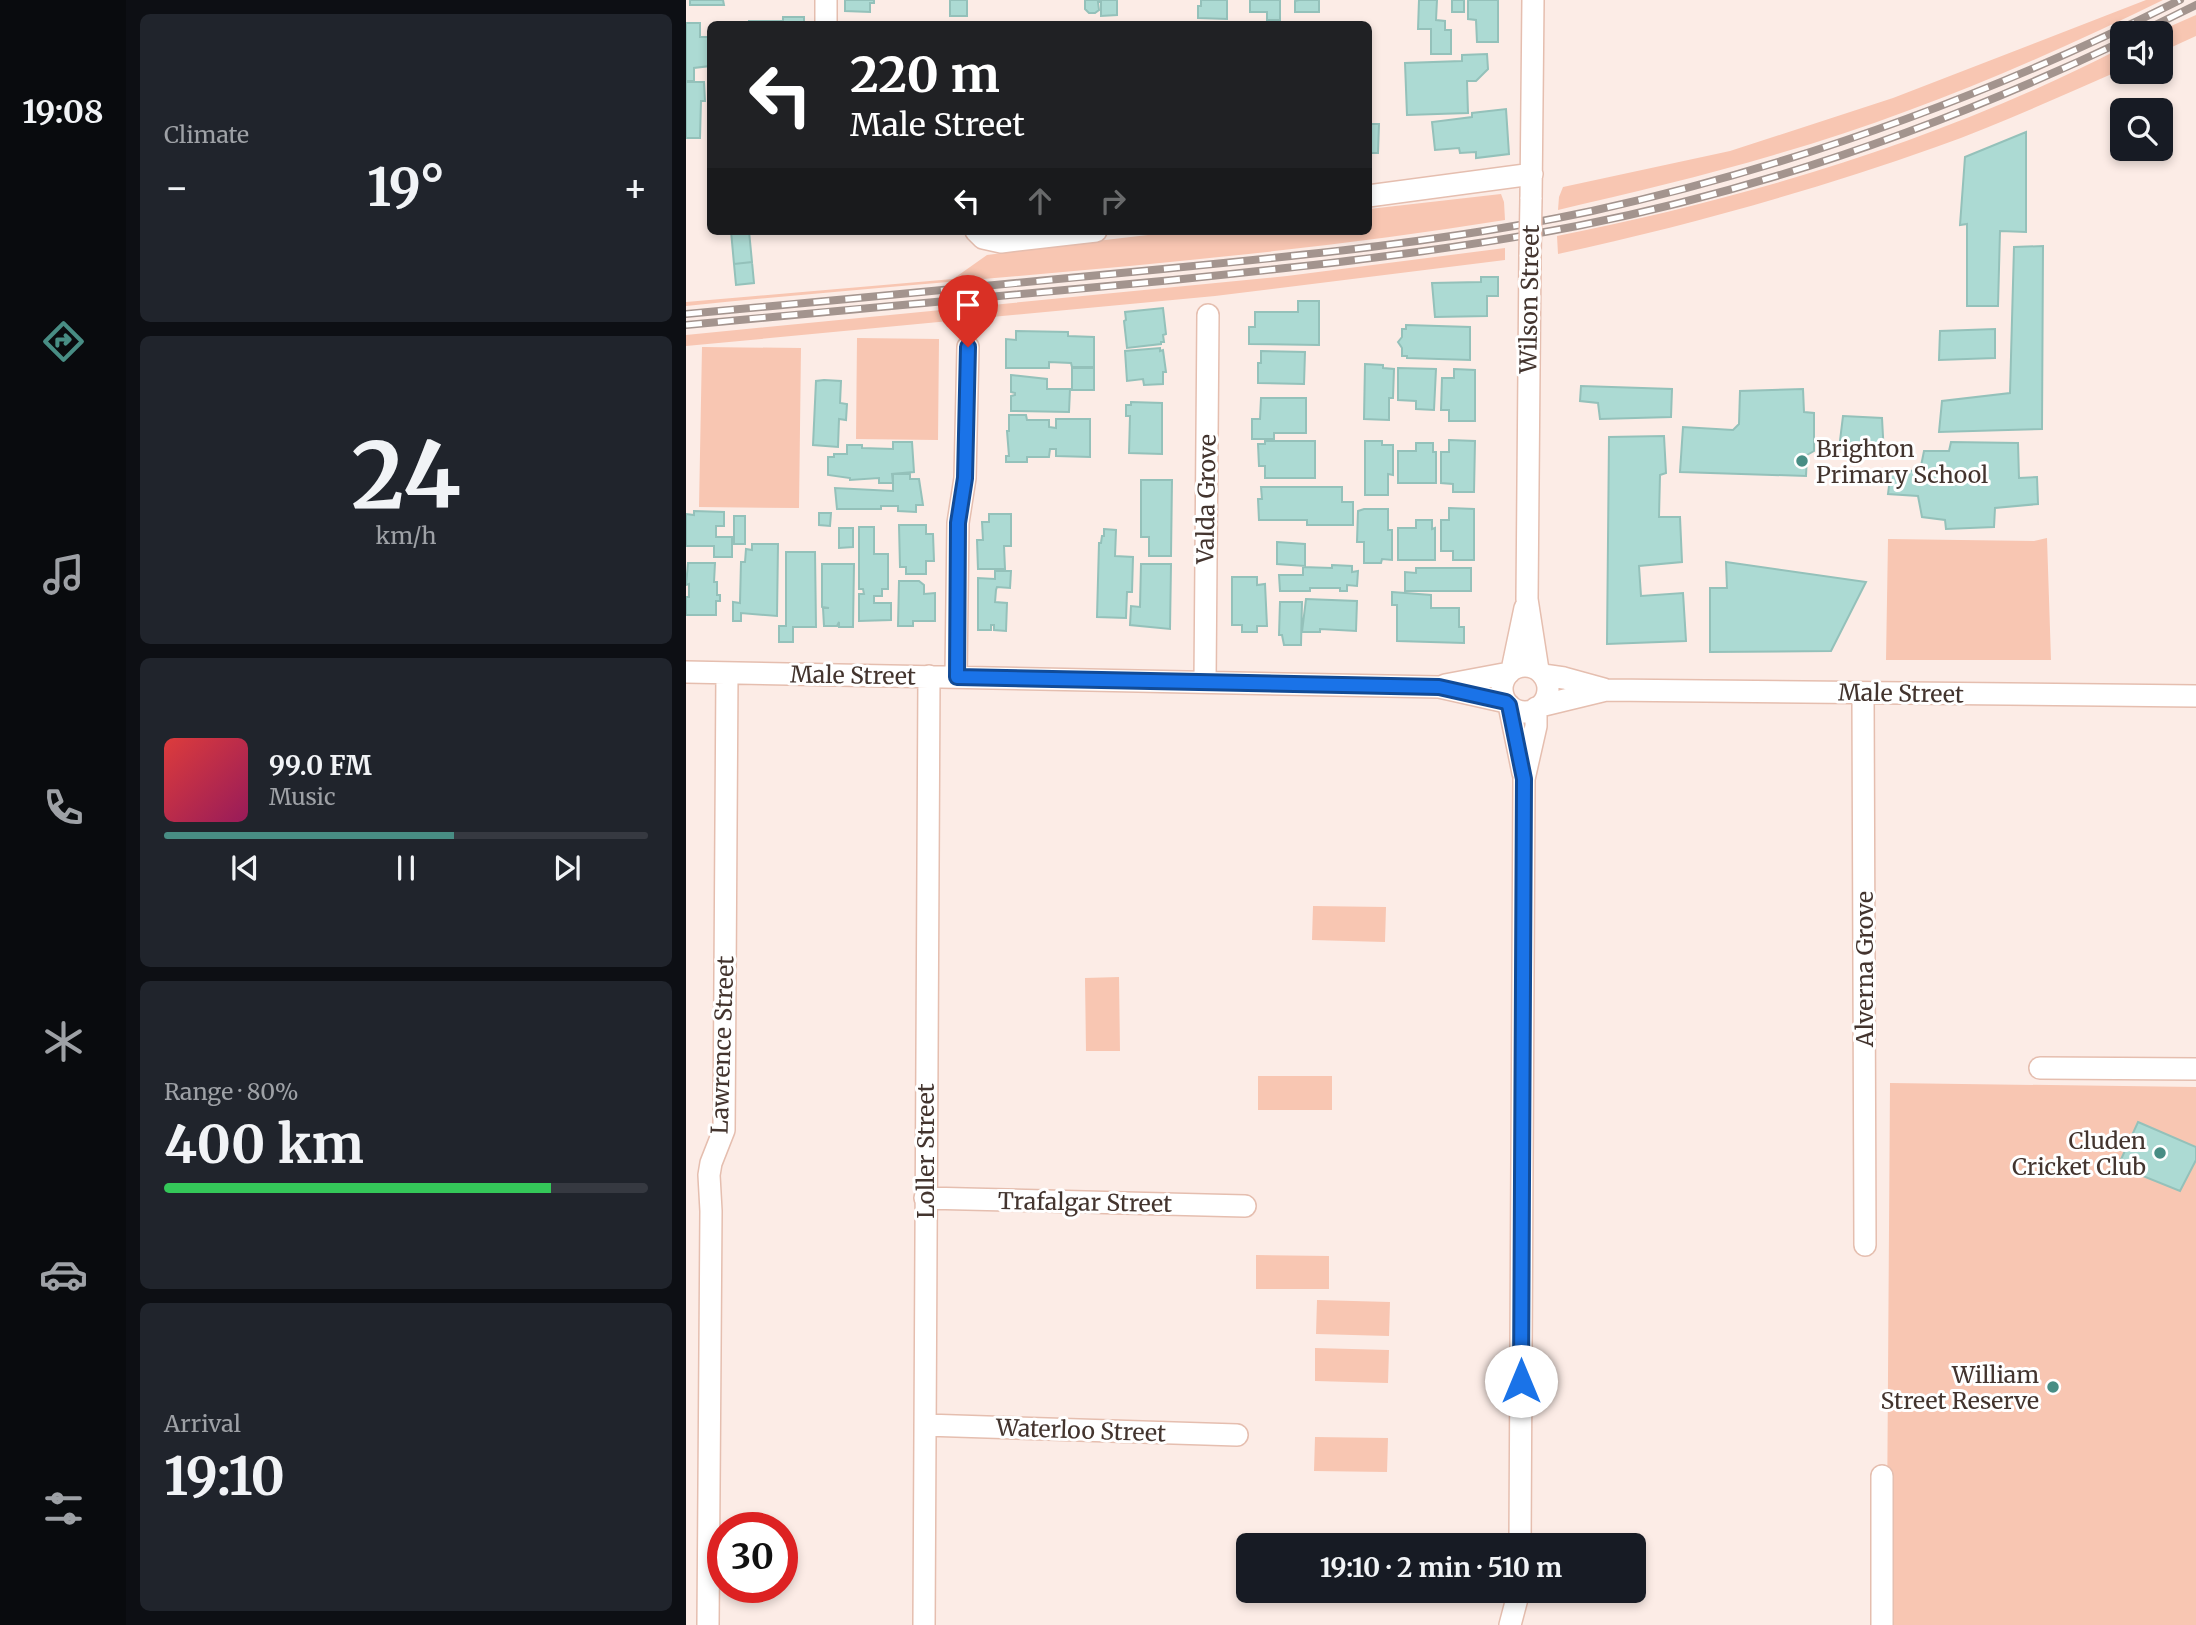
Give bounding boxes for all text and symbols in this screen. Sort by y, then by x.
map controls [2110,21,2173,161]
button: sound [2110,21,2173,84]
text: 220 m [850,44,1000,105]
icon: left [735,49,826,140]
text: 19:08 [22,92,104,132]
button: search [2110,98,2173,161]
text: Male Street [850,105,1025,145]
text: Climate [164,120,249,149]
text: 19° [367,155,445,220]
text: − [164,164,189,211]
text: + [623,164,648,211]
icon: left [948,182,986,220]
icon: ahead [1021,182,1059,220]
icon: right [1094,182,1132,220]
street label: Wilson Street [1513,224,1545,375]
pin [938,275,998,347]
icon: arrive [949,286,987,324]
icon: directions [39,317,88,366]
text: 24 [351,418,461,533]
street label: Valda Grove [1190,434,1222,565]
place label: Brighton Primary School [1816,434,1988,489]
marker: Brighton Primary School [1794,453,1810,469]
text: km/h [376,521,436,550]
icon: music [39,550,88,599]
street label: Male Street [790,659,916,691]
street label: Male Street [1838,677,1964,709]
text: 99.0 FM [269,749,372,782]
text: Music [269,782,336,811]
icon: phone [39,783,88,832]
icon: previous [226,849,264,887]
icon: pause [387,849,425,887]
icon: next [548,849,586,887]
street label: Alverna Grove [1850,891,1879,1048]
street label: Lawrence Street [704,955,740,1135]
icon: climate [39,1017,88,1066]
text: Range · 80% [164,1077,299,1106]
street label: Loller Street [911,1083,940,1219]
text: 400 km [164,1112,364,1177]
place label: Cluden Cricket Club [2012,1126,2146,1181]
marker: Cluden Cricket Club [2152,1145,2168,1161]
street label: Trafalgar Street [998,1186,1172,1218]
icon: car [39,1250,88,1299]
position arrow [1484,1344,1558,1418]
place label: William Street Reserve [1881,1360,2039,1415]
marker: William Street Reserve [2045,1379,2061,1395]
text: Arrival [164,1409,241,1438]
street label: Waterloo Street [994,1413,1167,1447]
text: 19:10 [164,1444,285,1509]
icon: filters [39,1484,88,1533]
speed limit sign: 30 [707,1512,798,1603]
text: 19:10 · 2 min · 510 m [1320,1551,1562,1584]

